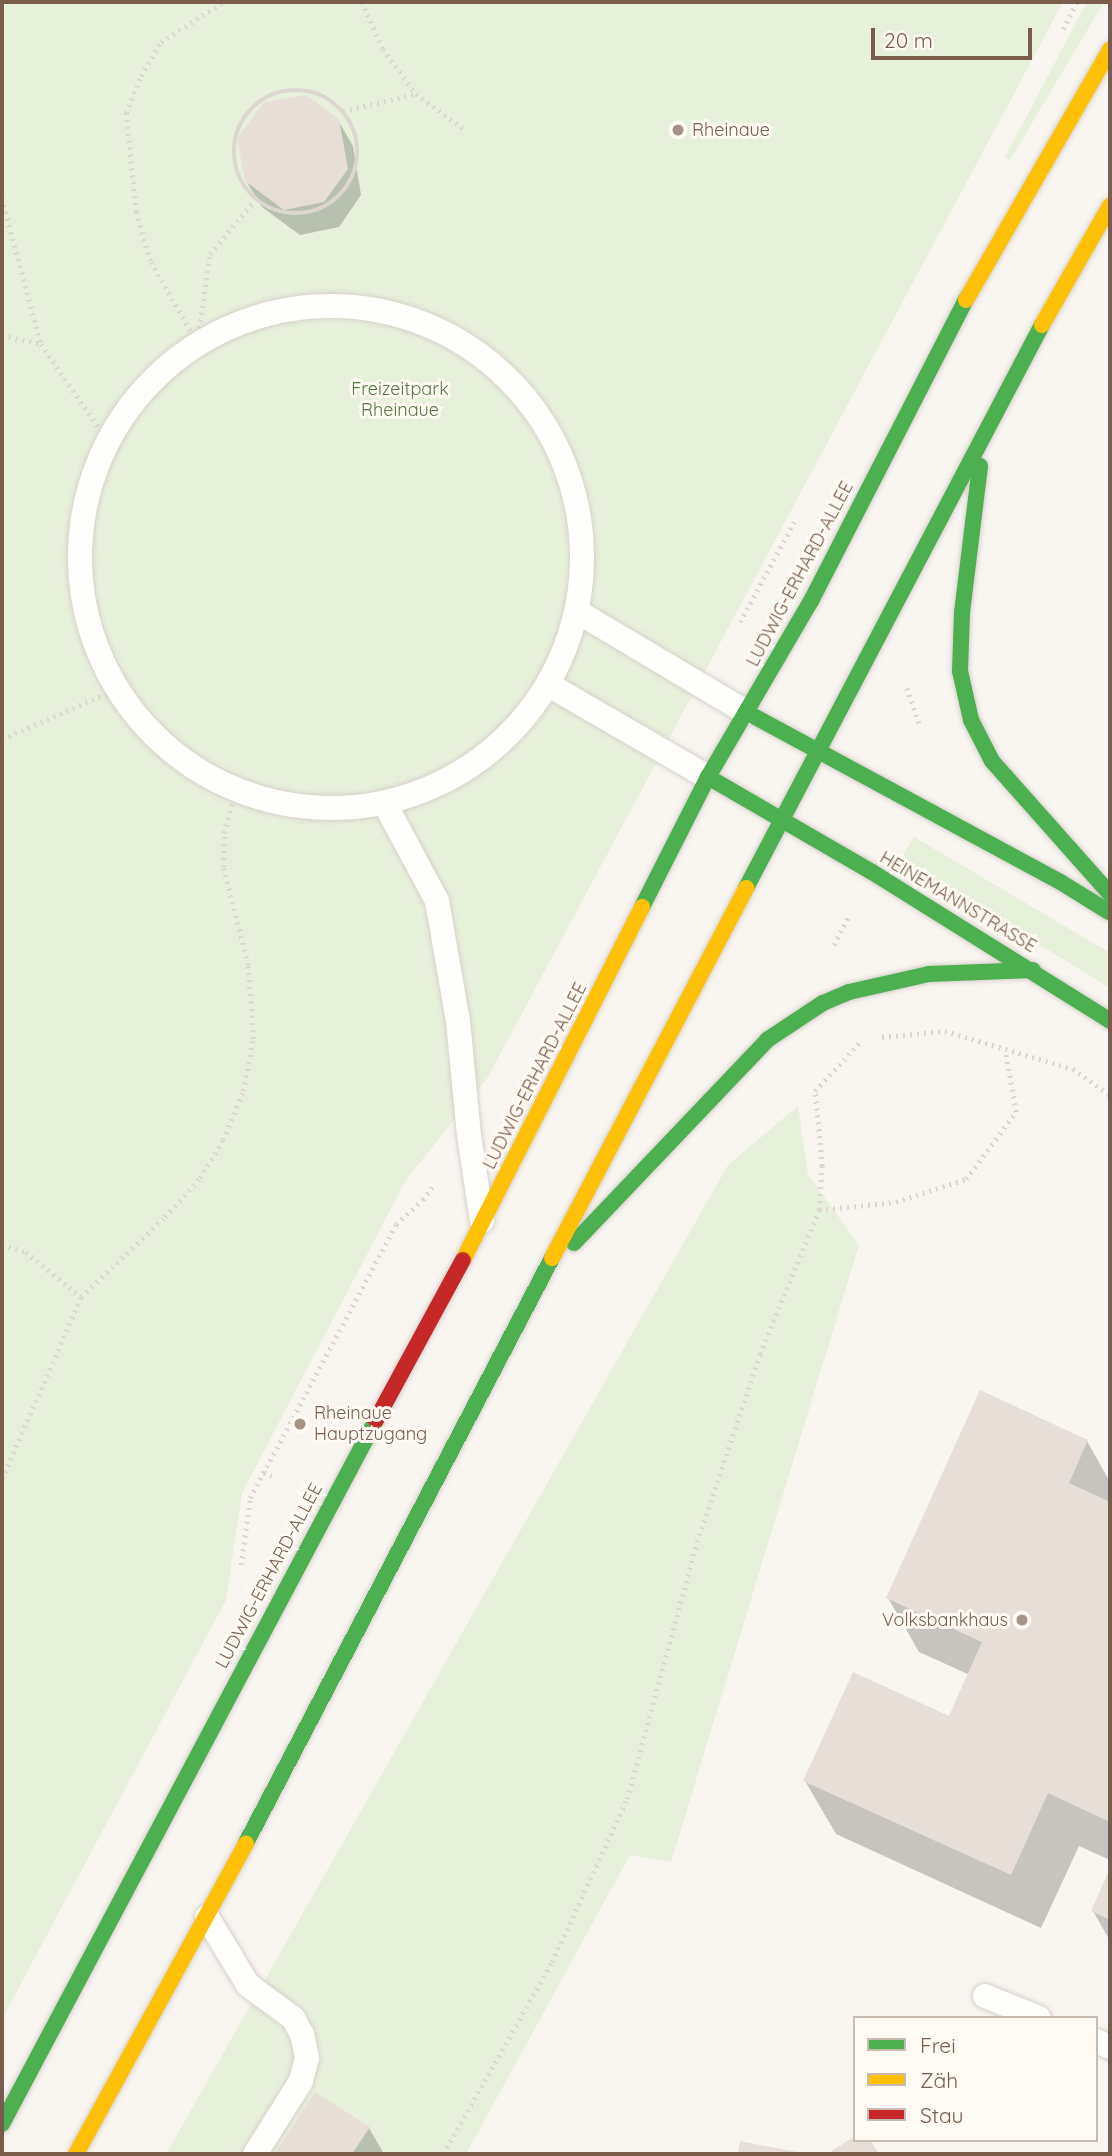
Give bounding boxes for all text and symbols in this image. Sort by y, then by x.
scale bar [874,14,1035,58]
text: 20 m [884,27,933,53]
place label: Rheinaue [692,119,770,141]
marker: Rheinaue [670,122,686,138]
park label: Freizeitpark Rheinaue [351,379,449,422]
street label: LUDWIG-ERHARD-ALLEE [742,478,858,670]
street label: HEINEMANNSTRASSE [876,847,1040,957]
street label: LUDWIG-ERHARD-ALLEE [479,979,591,1173]
place label: Rheinaue Hauptzugang [314,1403,427,1446]
marker: Rheinaue Hauptzugang [292,1416,308,1432]
street label: LUDWIG-ERHARD-ALLEE [211,1480,327,1672]
place label: Volksbankhaus [882,1609,1008,1631]
marker: Volksbankhaus [1014,1612,1030,1628]
legend [853,2016,1098,2142]
text: Frei [920,2032,956,2058]
text: Zäh [920,2067,958,2093]
text: Stau [920,2102,963,2128]

